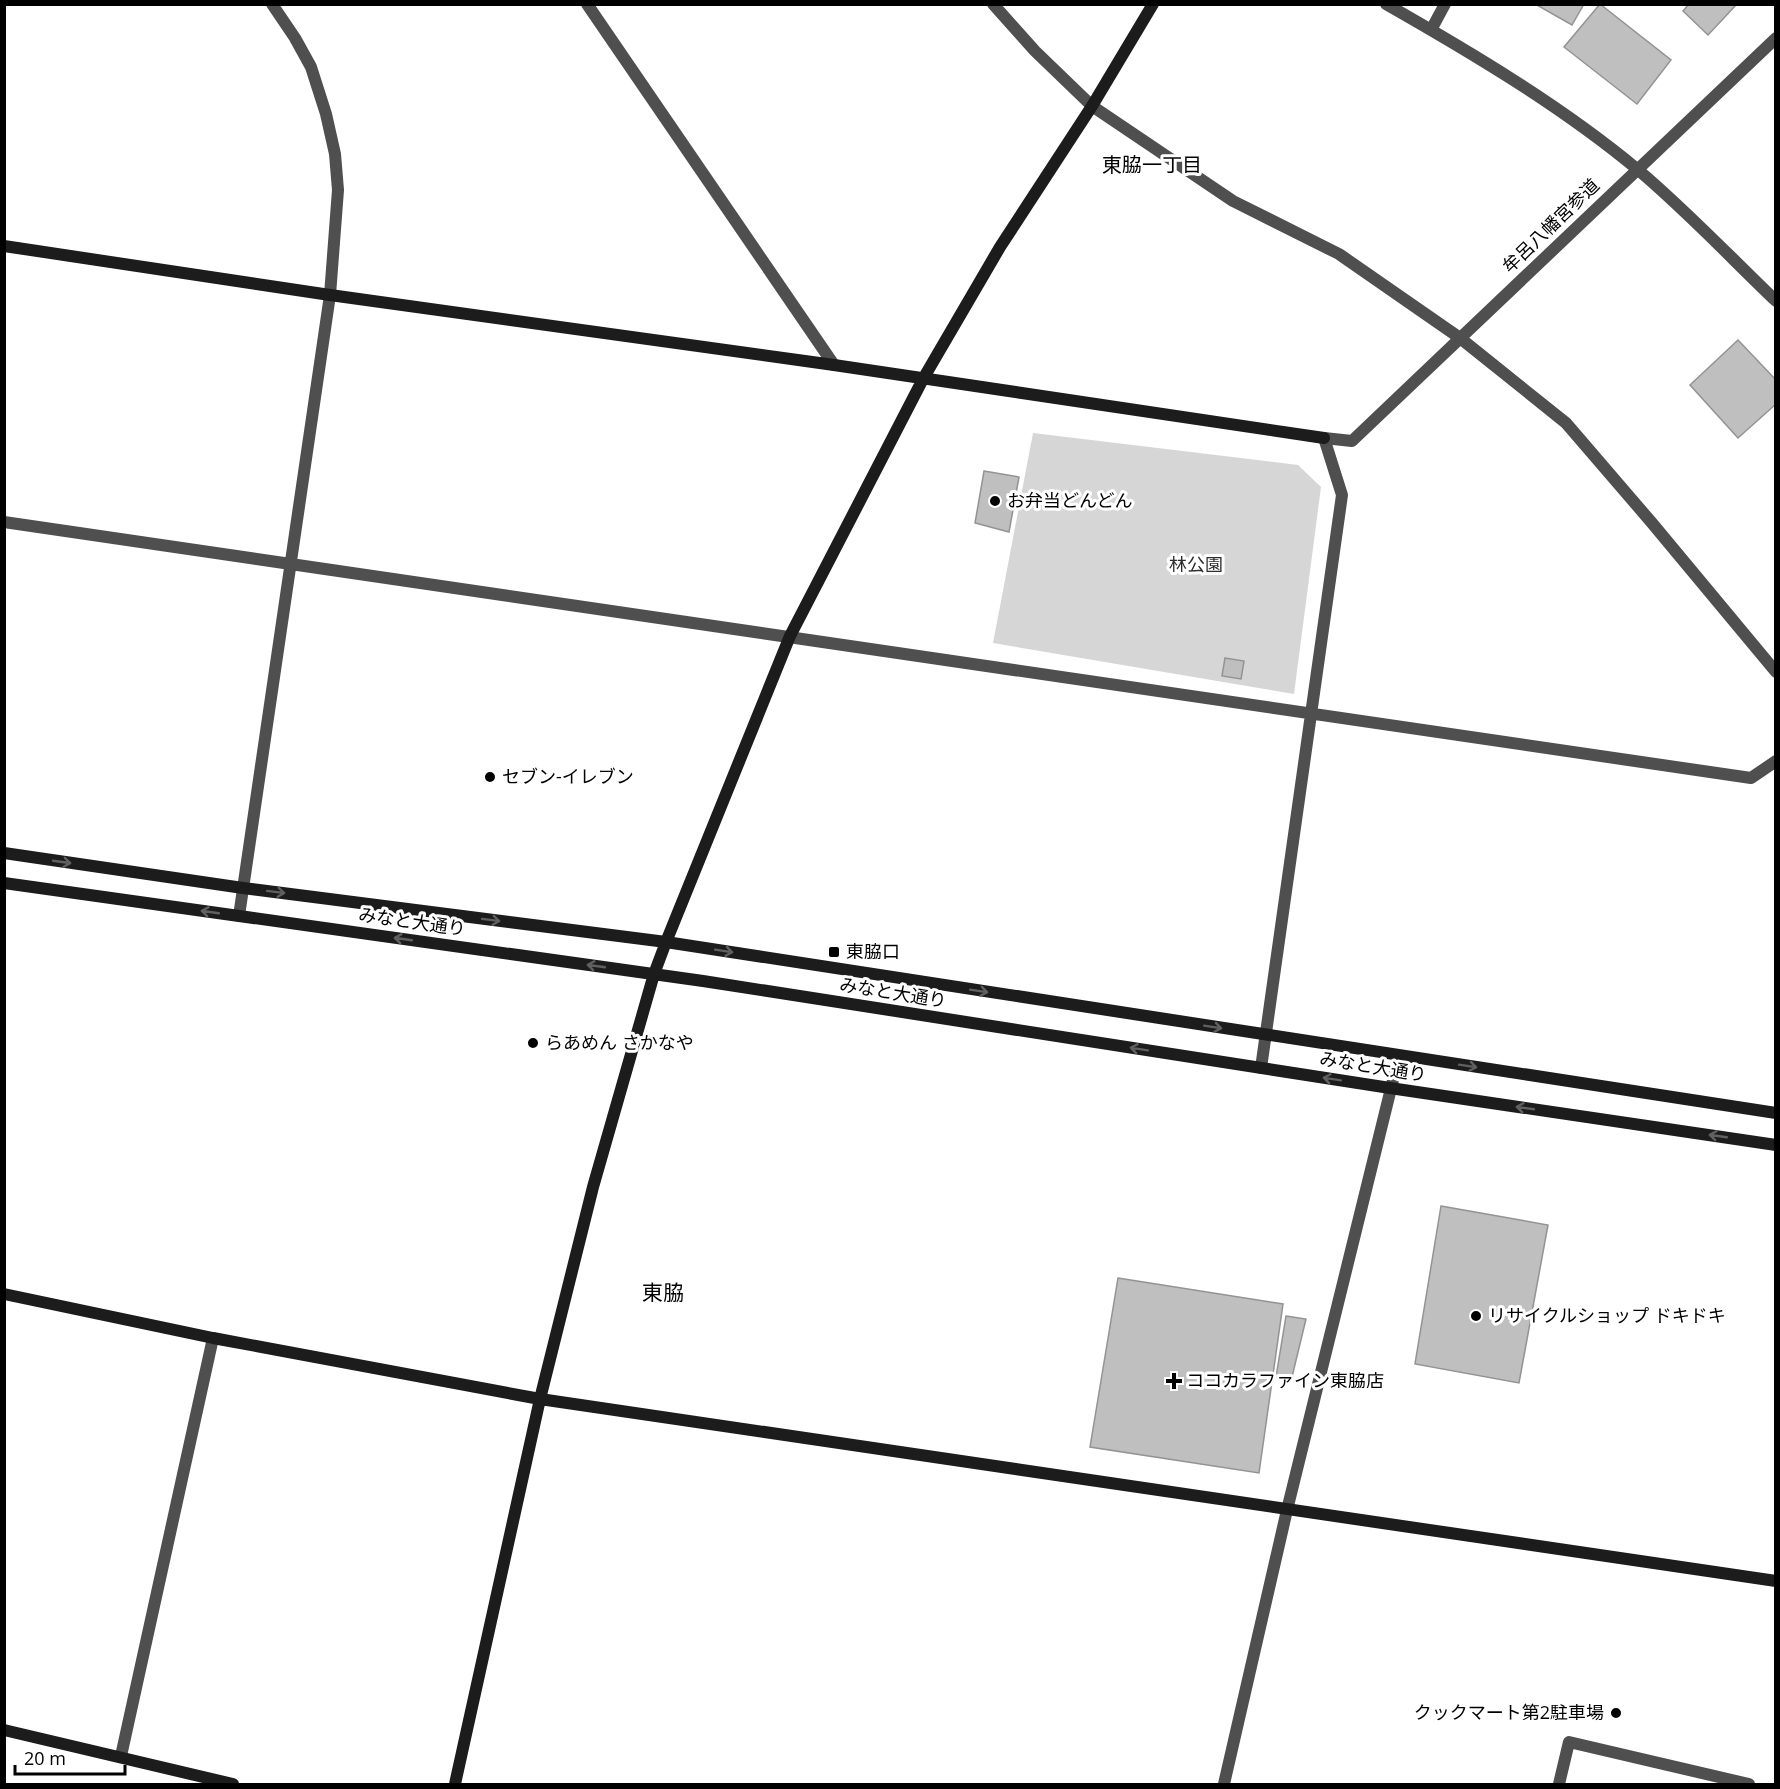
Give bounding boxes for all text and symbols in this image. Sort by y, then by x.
district label: 東脇一丁目 [1102,151,1202,178]
street label: 牟呂八幡宮参道 [1497,173,1604,278]
place label: お弁当どんどん [1007,488,1132,512]
marker: お弁当どんどん [988,494,1002,508]
park label: 林公園 [1169,552,1223,576]
place label: セブン-イレブン [502,764,634,788]
marker: セブン-イレブン [483,770,497,784]
one-way arrow [52,856,72,867]
one-way arrow [266,887,286,898]
street label: みなと大通り [357,902,467,940]
one-way arrow [201,906,220,917]
one-way arrow [480,914,500,925]
one-way arrow [394,933,414,944]
place label: 東脇口 [846,939,900,963]
marker: 東脇口 [827,945,841,959]
one-way arrow [714,946,733,957]
one-way arrow [587,960,607,971]
street label: みなと大通り [838,972,948,1012]
one-way arrow [968,985,988,996]
one-way arrow [1203,1022,1222,1033]
place label: らあめん さかなや [545,1030,694,1054]
marker: らあめん さかなや [526,1036,540,1050]
one-way arrow [1130,1044,1150,1055]
street label: みなと大通り [1318,1046,1428,1086]
one-way arrow [1458,1061,1477,1072]
one-way arrow [1322,1074,1342,1085]
one-way arrow [1515,1102,1535,1113]
one-way arrow [1708,1131,1728,1142]
district label: 東脇 [642,1278,684,1306]
place label: リサイクルショップ ドキドキ [1488,1303,1726,1327]
marker: リサイクルショップ ドキドキ [1469,1309,1483,1323]
place label: ココカラファイン東脇店 [1186,1368,1384,1392]
marker: ココカラファイン東脇店 [1167,1374,1181,1388]
place label: クックマート第2駐車場 [1414,1700,1604,1724]
marker: クックマート第2駐車場 [1609,1706,1623,1720]
scale bar [15,1738,124,1776]
text: 20 m [24,1746,66,1770]

